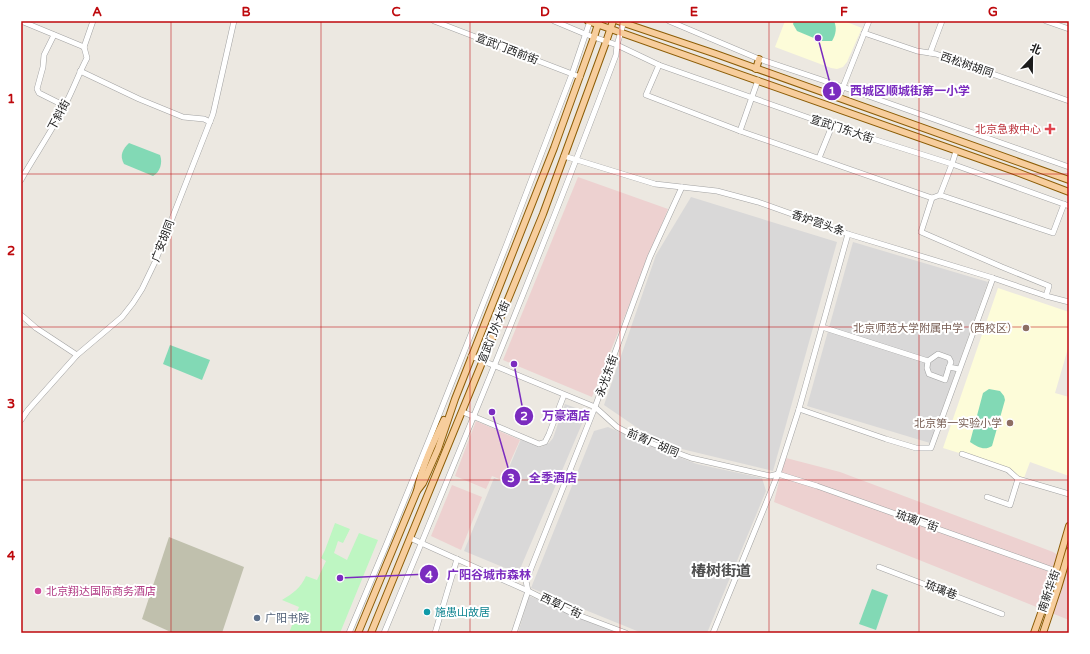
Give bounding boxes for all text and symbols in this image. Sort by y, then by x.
text: A [92,4,102,20]
text: B [241,4,251,20]
text: C [391,4,401,20]
text: D [540,4,550,20]
text: E [690,4,698,20]
text: F [840,4,848,20]
text: G [988,4,998,20]
street label: 宣武门西前街 [474,31,540,67]
north arrow [1012,38,1052,78]
text: 北 [1028,41,1043,57]
street label: 西松树胡同 [939,50,995,80]
callout: 西城区顺城街第一小学 [822,79,978,103]
text: 1 [828,84,836,98]
text: 西城区顺城街第一小学 [850,84,970,98]
text: 1 [7,91,15,107]
street label: 下斜街 [46,97,72,133]
street label: 宣武门东大街 [809,113,875,145]
place label: 北京急救中心 [975,123,1041,136]
marker: 北京急救中心 [1044,123,1056,135]
street label: 香炉营头条 [790,208,846,238]
street label: 广安胡同 [149,218,177,264]
text: 2 [7,243,15,259]
street label: 宣武门外大街 [476,299,512,365]
place label: 北京师范大学附属中学（西校区） [853,322,1018,335]
marker: 北京师范大学附属中学（西校区） [1021,323,1031,333]
street label: 永光东街 [593,353,621,399]
text: 3 [7,396,15,412]
callout: 万豪酒店 [514,404,598,428]
text: 2 [520,409,528,423]
text: 万豪酒店 [542,409,590,423]
place label: 北京第一实验小学 [914,417,1002,430]
marker: 北京第一实验小学 [1005,418,1015,428]
street label: 前青厂胡同 [625,426,681,460]
callout: 全季酒店 [501,466,585,490]
text: 3 [507,471,515,485]
text: 全季酒店 [529,471,577,485]
street label: 琉璃厂街 [894,508,940,534]
text: 4 [7,548,16,564]
callout: 广阳谷城市森林 [419,562,539,586]
district label: 椿树街道 [691,562,751,580]
text: 4 [425,568,433,582]
text: 广阳谷城市森林 [447,568,531,582]
street label: 南新华街 [1036,568,1062,614]
street label: 琉璃巷 [923,578,959,602]
place label: 北京翔达国际商务酒店 [46,585,156,598]
marker: 北京翔达国际商务酒店 [33,586,43,596]
street label: 西草厂街 [538,591,584,621]
place label: 施愚山故居 [435,606,490,619]
marker: 施愚山故居 [422,607,432,617]
place label: 广阳书院 [265,612,309,625]
marker: 广阳书院 [252,613,262,623]

